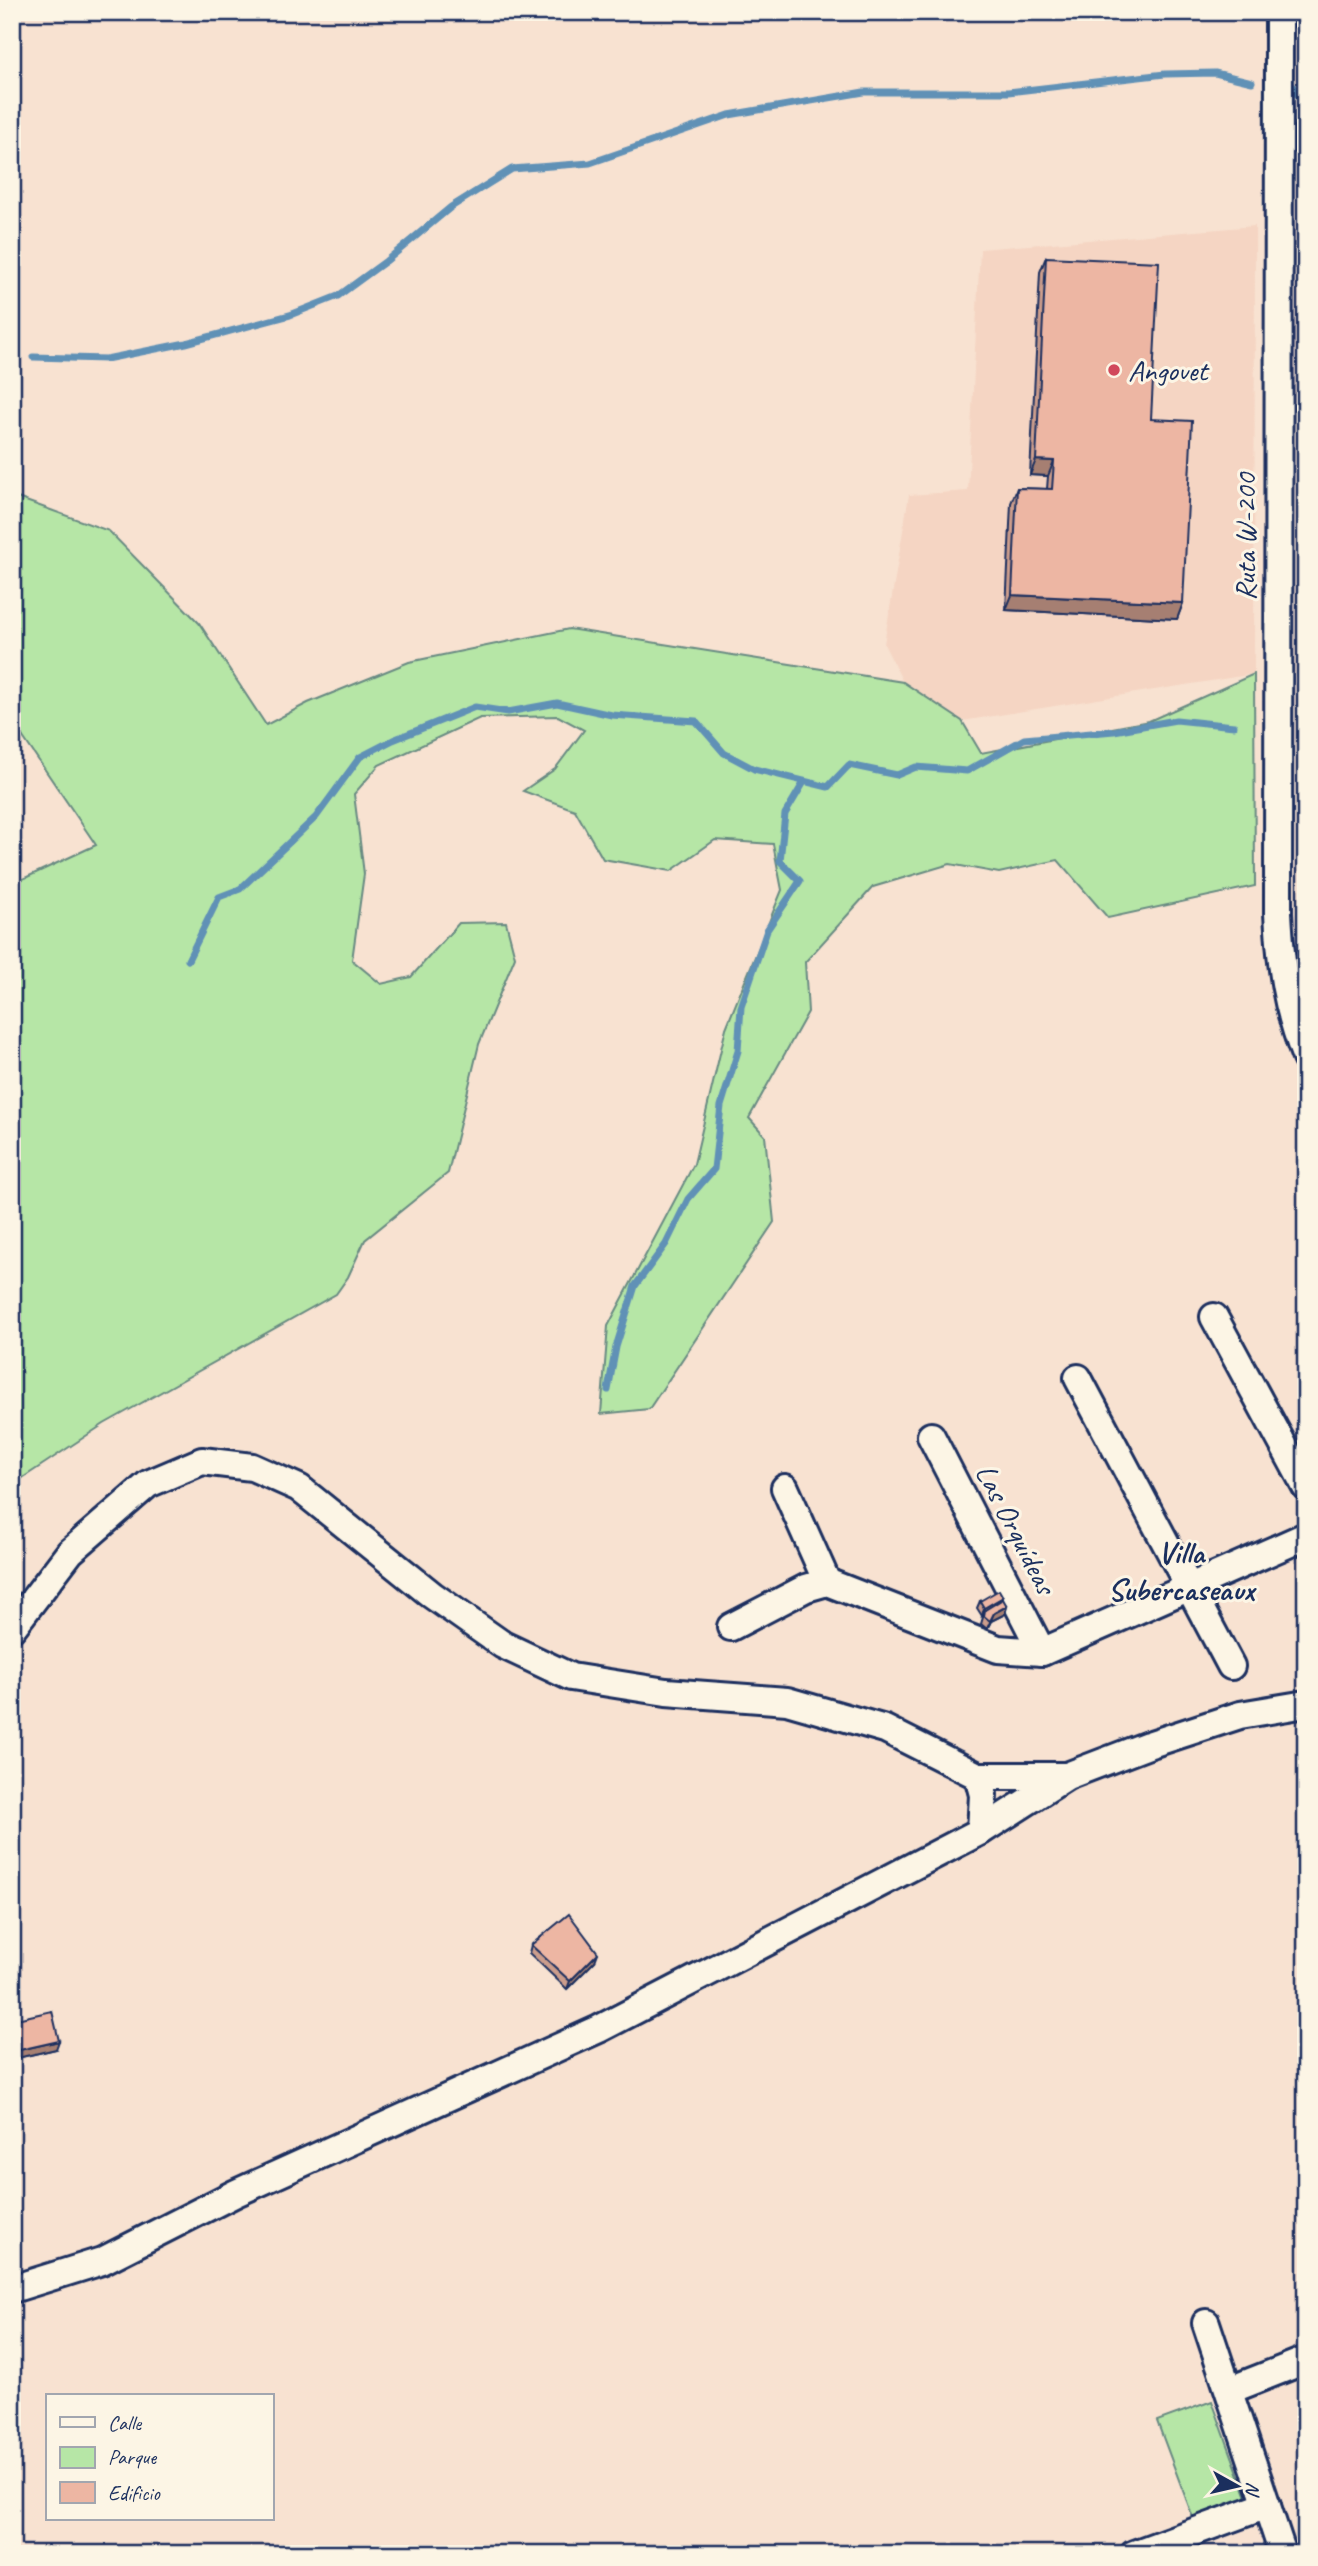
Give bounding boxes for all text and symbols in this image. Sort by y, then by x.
place label: Angovet [1128,351,1210,389]
marker: Angovet [1106,362,1122,378]
street label: Ruta W-200 [1226,471,1264,601]
street label: Las Orquídeas [967,1458,1066,1603]
district label: Villa Subercaseaux [1108,1532,1257,1610]
legend [46,2394,273,2520]
text: Calle [108,2410,142,2436]
text: Parque [108,2444,157,2470]
north arrow [1202,2450,1272,2520]
text: Edificio [108,2480,161,2506]
text: N [1240,2481,1266,2499]

